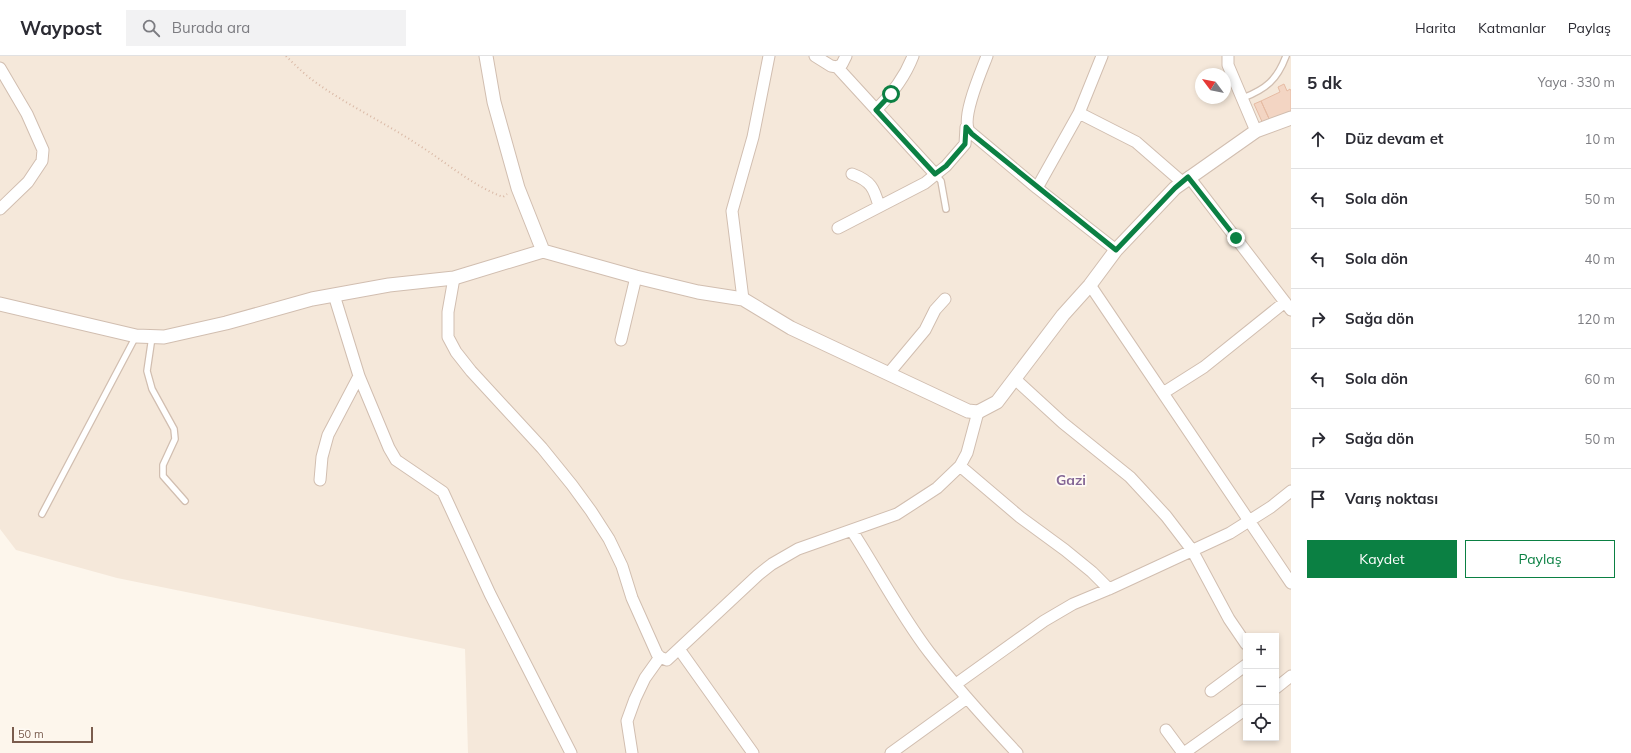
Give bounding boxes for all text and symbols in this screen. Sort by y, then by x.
search box [126,10,406,46]
text: Waypost [20,16,102,40]
icon: search [140,17,162,39]
text: Burada ara [172,18,250,37]
text: Harita [1415,19,1456,37]
text: Katmanlar [1478,19,1546,37]
text: Paylaş [1568,19,1611,37]
north arrow [1195,68,1231,104]
text: 5 dk [1307,72,1342,93]
text: Yaya · 330 m [1538,74,1615,90]
route start [882,85,900,103]
icon: ahead [1307,128,1329,150]
text: Düz devam et [1345,129,1444,148]
text: 10 m [1585,131,1615,147]
icon: left [1307,188,1329,210]
text: Sola dön [1345,189,1408,208]
text: 50 m [1585,191,1615,207]
route end [1227,229,1245,247]
icon: left [1307,248,1329,270]
text: Sola dön [1345,249,1408,268]
text: 40 m [1585,251,1615,267]
icon: right [1307,308,1329,330]
text: Sağa dön [1345,309,1414,328]
text: 120 m [1577,311,1615,327]
icon: left [1307,368,1329,390]
text: Sola dön [1345,369,1408,388]
text: 60 m [1585,371,1615,387]
icon: right [1307,428,1329,450]
text: Sağa dön [1345,429,1414,448]
text: 50 m [1585,431,1615,447]
district label: Gazi [1056,471,1086,489]
icon: arrive [1307,488,1329,510]
text: Varış noktası [1345,489,1438,508]
button: Kaydet [1307,540,1457,578]
button: Paylaş [1465,540,1615,578]
map controls [1243,633,1279,741]
button: + [1243,633,1279,669]
button: − [1243,669,1279,705]
button: locate [1243,705,1279,741]
scale bar [12,725,93,744]
text: 50 m [18,727,44,741]

